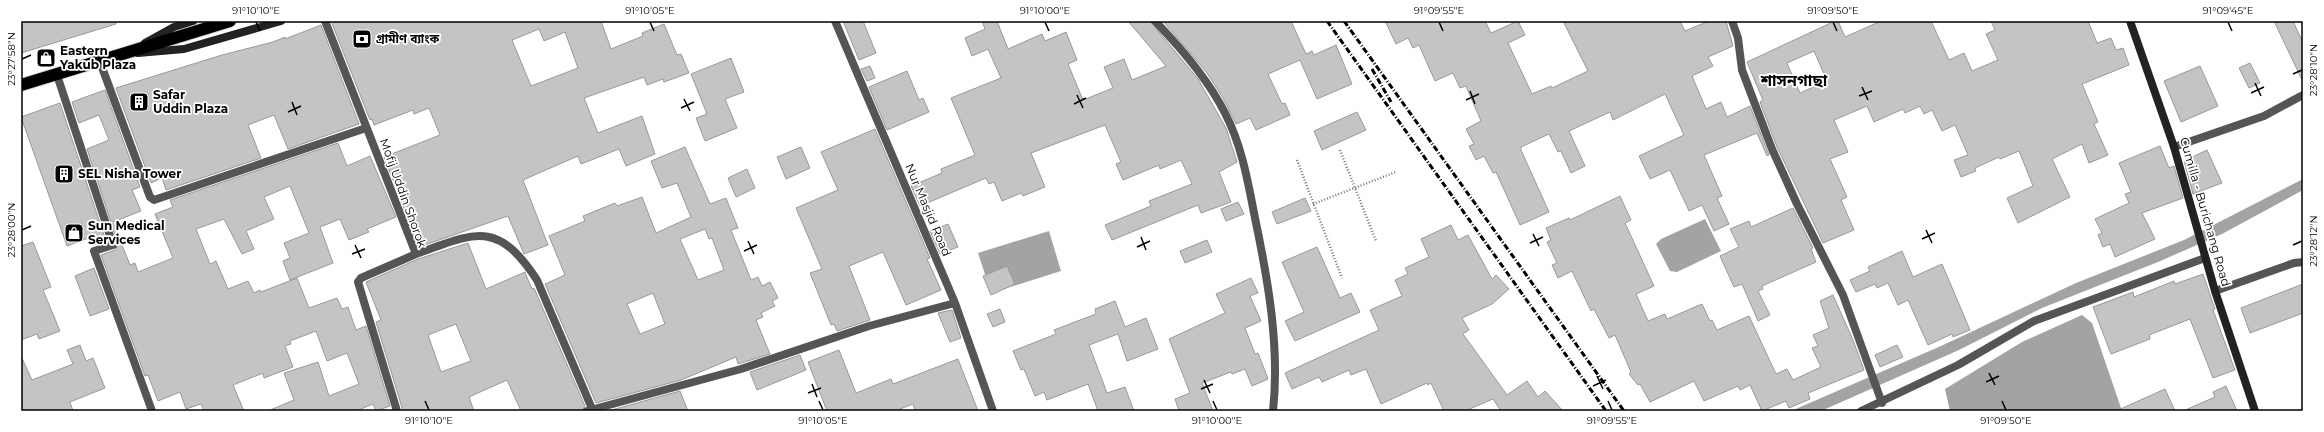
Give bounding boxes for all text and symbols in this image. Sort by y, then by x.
text: 91°10'10"E [232,4,280,17]
text: 91°10'05"E [625,4,675,17]
text: 91°10'00"E [1020,4,1071,17]
text: 91°09'55"E [1414,4,1465,17]
text: 91°09'50"E [1807,4,1859,17]
text: 91°09'45"E [2203,4,2254,17]
bank icon: গ্রামীণ ব্যাংক [351,28,373,50]
place label: গ্রামীণ ব্যাংক [376,31,440,46]
text: 23°27'58"N [5,32,18,86]
place label: Eastern Yakub Plaza [59,43,136,72]
text: 23°28'10"N [2307,44,2320,96]
shop icon: Eastern Yakub Plaza [35,47,57,69]
district label: শাসনগাছা [1760,71,1828,90]
place label: Safar Uddin Plaza [153,87,228,116]
building icon: Safar Uddin Plaza [128,91,150,113]
street label: Mofij Uddin Shorok [377,136,431,250]
street label: Cumilla - Burichang Road [2177,136,2234,288]
street label: Nur Masjid Road [902,161,955,258]
building icon: SEL Nisha Tower [53,163,75,185]
place label: SEL Nisha Tower [78,166,181,181]
text: 23°28'00"N [5,202,18,258]
text: 23°28'12"N [2307,215,2320,267]
place label: Sun Medical Services [88,218,165,247]
shop icon: Sun Medical Services [63,222,85,244]
text: 91°10'10"E [405,414,453,427]
text: 91°10'05"E [798,414,848,427]
text: 91°10'00"E [1192,414,1243,427]
text: 91°09'55"E [1587,414,1638,427]
text: 91°09'50"E [1980,414,2032,427]

